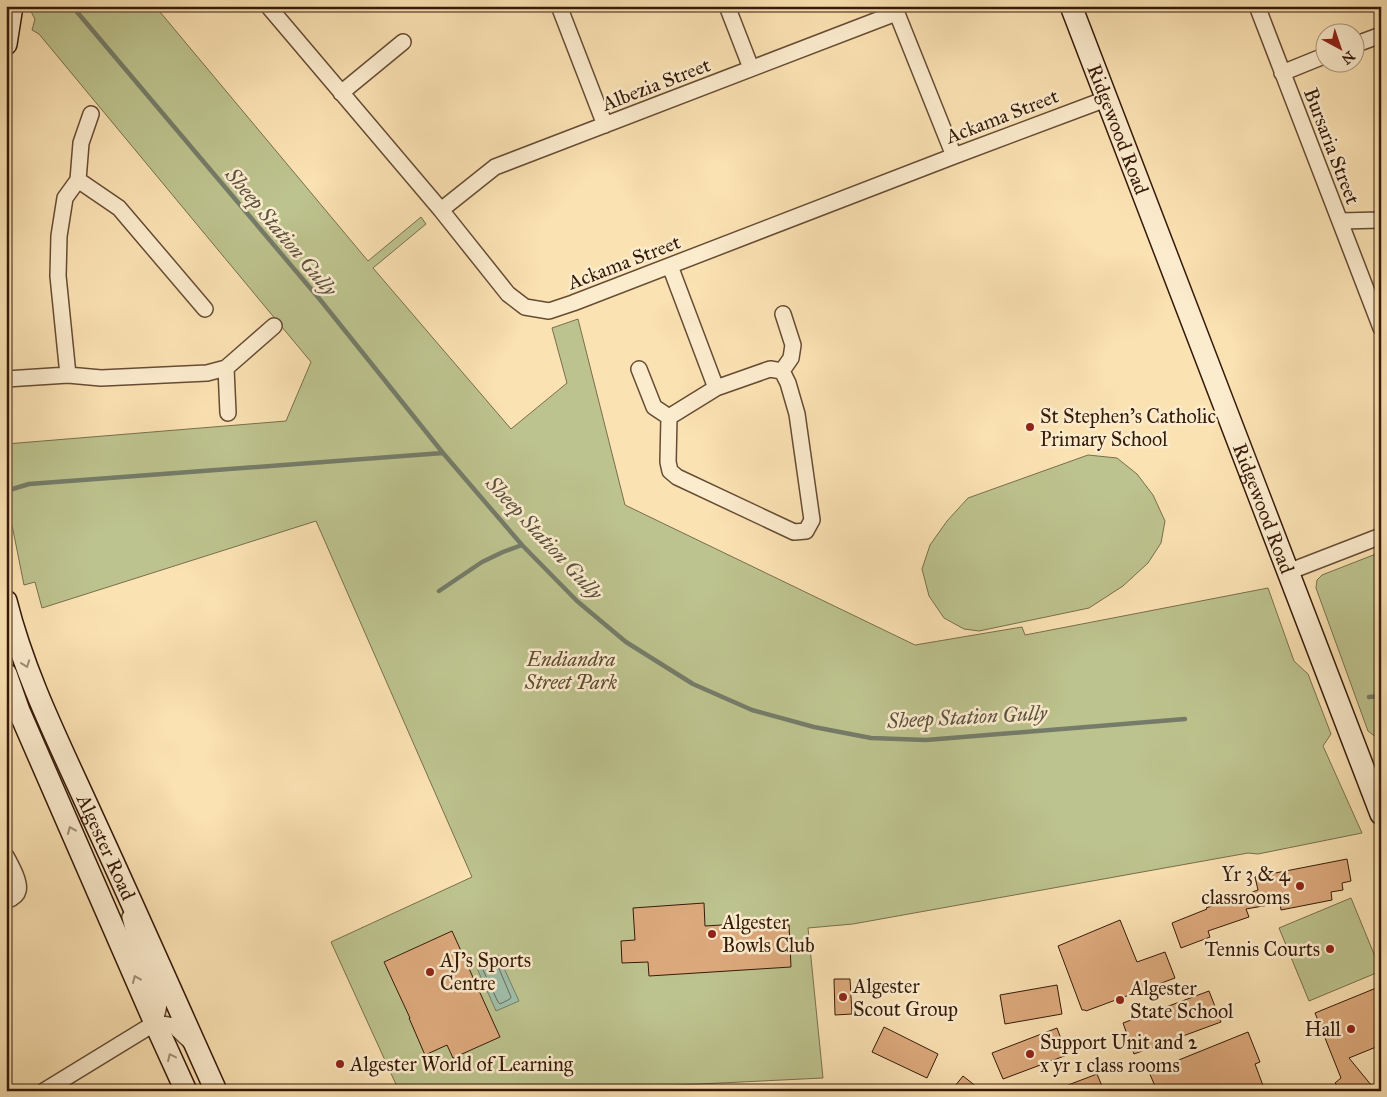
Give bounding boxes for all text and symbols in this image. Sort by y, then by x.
north arrow [1314,22,1364,72]
text: N [1338,47,1358,68]
street label: Albezia Street [598,52,714,116]
street label: Ridgewood Road [1082,61,1154,198]
street label: Ackama Street [941,84,1062,149]
street label: Bursaria Street [1299,84,1365,208]
water label: Sheep Station Gully [219,162,343,302]
street label: Ackama Street [563,230,684,295]
place label: St Stephen's Catholic Primary School [1040,404,1216,451]
marker: St Stephen's Catholic Primary School [1024,421,1036,433]
street label: Ridgewood Road [1228,440,1300,577]
water label: Sheep Station Gully [479,470,609,606]
park label: Endiandra Street Park [524,647,617,694]
one-way arrow [20,660,30,668]
water label: Sheep Station Gully [886,700,1049,734]
street label: Algester Road [71,789,141,904]
one-way arrow [67,826,77,834]
place label: Yr 3 & 4 classrooms [1201,862,1291,909]
marker: Yr 3 & 4 classrooms [1294,880,1306,892]
place label: Algester Bowls Club [721,910,815,957]
marker: Algester Bowls Club [706,928,718,940]
place label: Tennis Courts [1204,937,1320,961]
marker: Tennis Courts [1324,943,1336,955]
place label: AJ's Sports Centre [439,948,531,995]
marker: AJ's Sports Centre [424,966,436,978]
place label: Algester Scout Group [852,974,958,1021]
one-way arrow [131,975,142,984]
place label: Algester State School [1129,976,1234,1023]
marker: Algester Scout Group [837,991,849,1003]
marker: Algester State School [1114,994,1126,1006]
place label: Hall [1304,1017,1342,1041]
marker: Hall [1345,1023,1357,1035]
place label: Support Unit and 2 x yr 1 class rooms [1040,1030,1198,1077]
marker: Support Unit and 2 x yr 1 class rooms [1024,1048,1036,1060]
place label: Algester World of Learning [349,1052,574,1077]
one-way arrow [166,1053,177,1062]
marker: Algester World of Learning [334,1058,346,1070]

